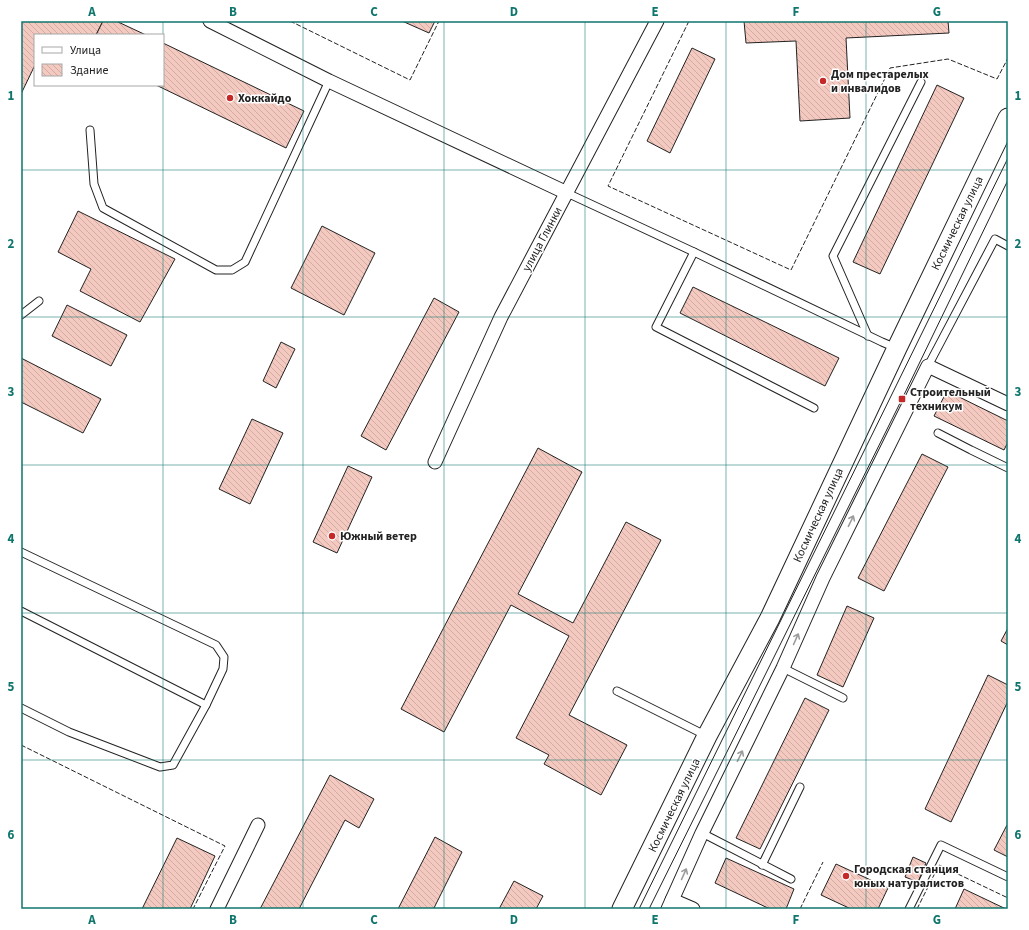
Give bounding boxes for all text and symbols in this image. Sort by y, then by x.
text: A [87,3,96,21]
text: B [229,3,237,21]
text: C [370,3,378,21]
text: D [510,3,518,21]
text: E [651,3,659,21]
text: F [793,3,800,21]
text: G [933,3,941,21]
legend [34,34,164,86]
text: Улица [70,42,101,59]
text: Здание [70,62,109,79]
place label: Дом престарелых и инвалидов [831,66,929,97]
marker: Дом престарелых и инвалидов [818,76,828,86]
text: 1 [8,87,15,105]
text: 1 [1015,87,1022,105]
place label: Хоккайдо [238,90,292,107]
marker: Хоккайдо [225,93,235,103]
street label: Космическая улица [927,173,988,273]
street label: улица Глинки [518,204,567,275]
text: 2 [8,235,15,253]
text: 2 [1015,235,1022,253]
text: 3 [8,383,15,401]
text: 3 [1015,383,1022,401]
place label: Строительный техникум [910,384,991,415]
marker: Строительный техникум [897,394,907,404]
street label: Космическая улица [789,465,848,565]
one-way arrow [848,516,856,528]
place label: Южный ветер [340,528,417,545]
text: 4 [8,530,15,548]
text: 4 [1015,530,1022,548]
marker: Южный ветер [327,531,337,541]
one-way arrow [793,633,800,645]
text: 5 [8,678,15,696]
text: 5 [1015,678,1022,696]
one-way arrow [737,750,744,762]
street label: Космическая улица [644,755,705,855]
text: 6 [8,826,15,844]
text: 6 [1015,826,1022,844]
place label: Городская станция юных натуралистов [854,861,964,892]
one-way arrow [681,868,688,880]
marker: Городская станция юных натуралистов [841,871,851,881]
text: A [87,911,96,929]
text: B [229,911,237,929]
text: C [370,911,378,929]
text: D [510,911,518,929]
text: E [651,911,659,929]
text: F [793,911,800,929]
text: G [933,911,941,929]

